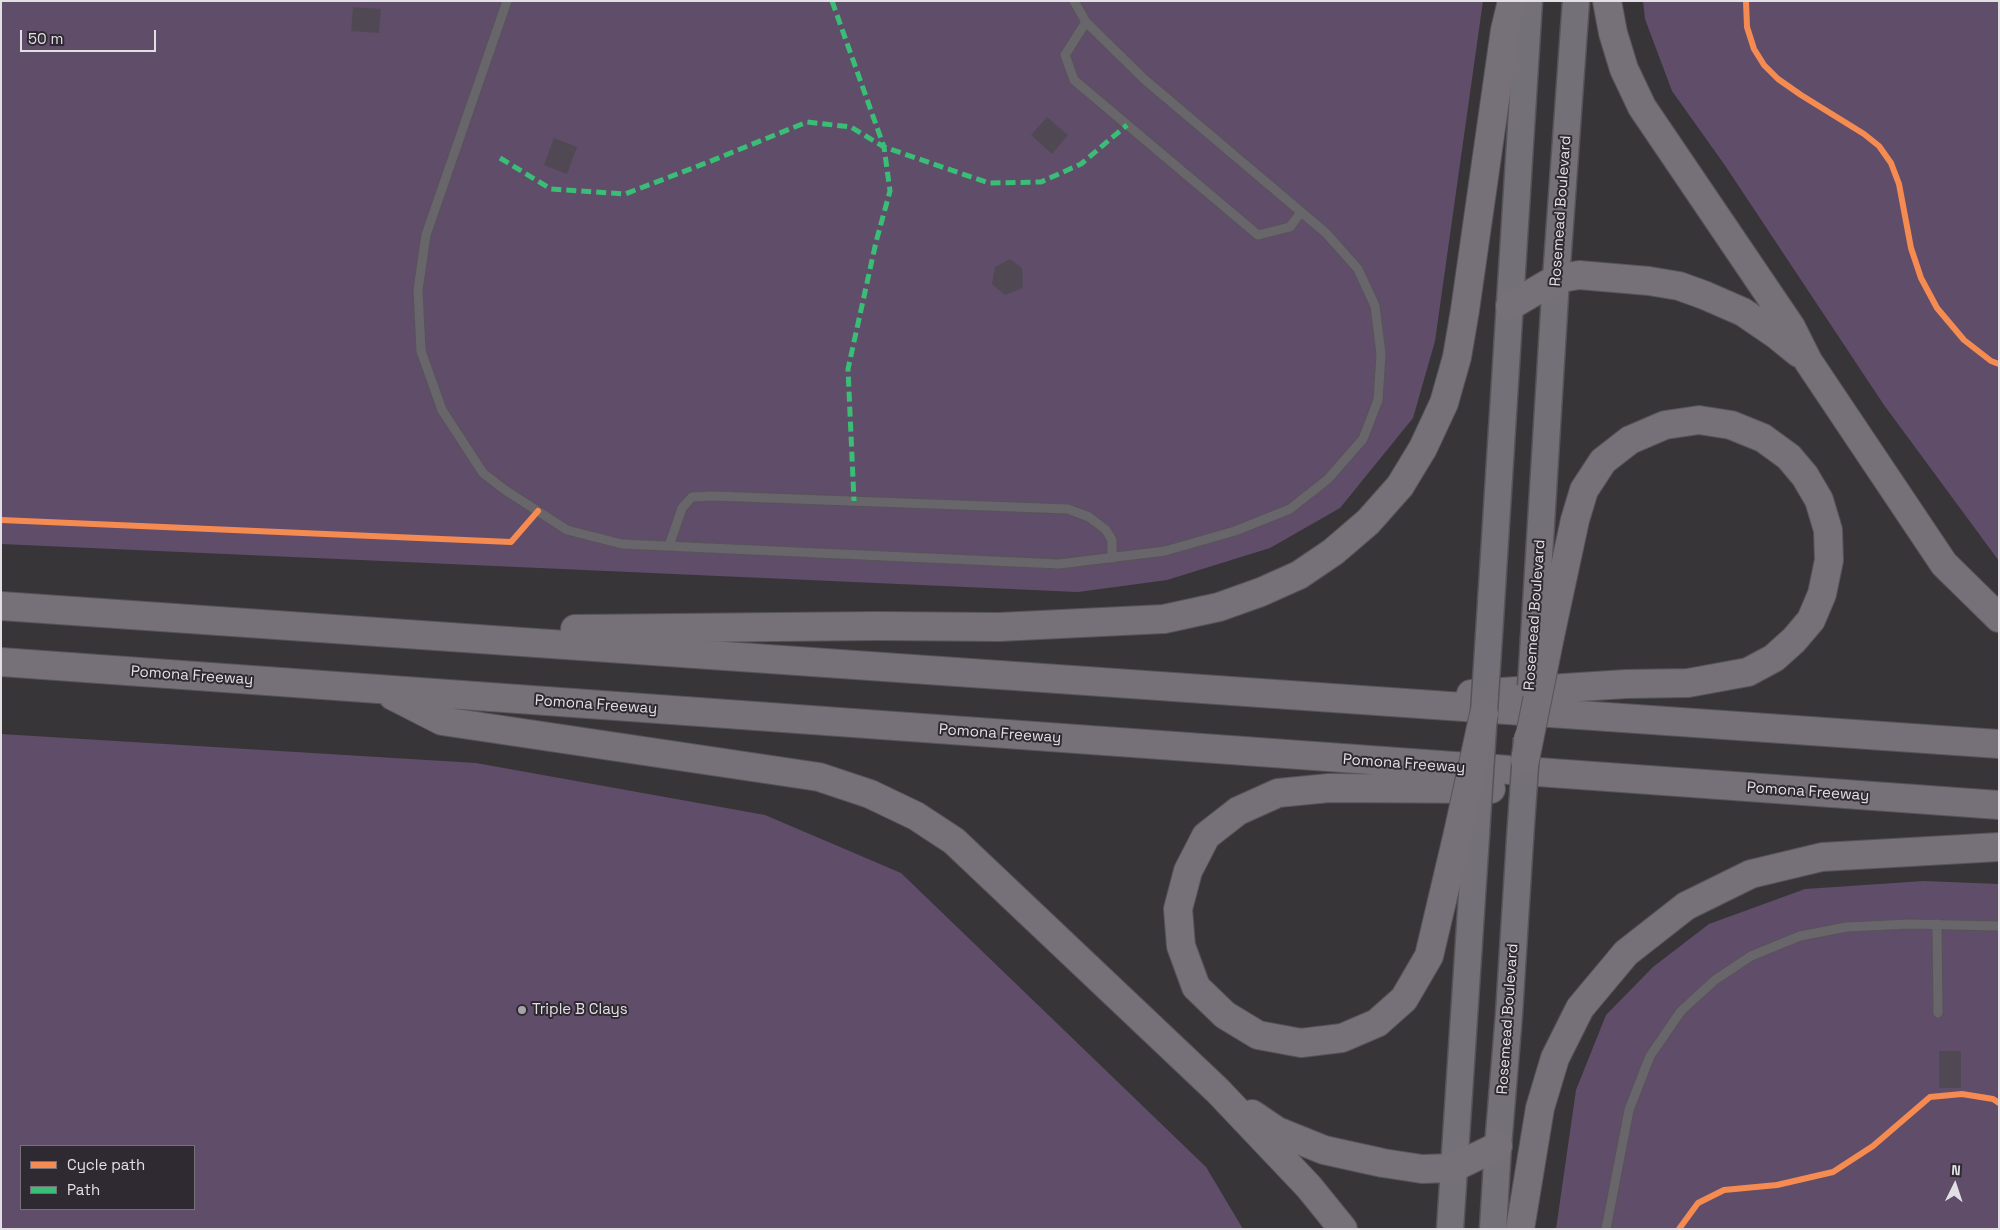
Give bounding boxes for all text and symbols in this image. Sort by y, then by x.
scale bar [22,20,159,52]
text: 50 m [28,29,63,48]
street label: Rosemead Boulevard [1547,135,1575,287]
street label: Rosemead Boulevard [1521,539,1549,691]
street label: Pomona Freeway [130,663,254,689]
street label: Pomona Freeway [534,692,658,718]
street label: Pomona Freeway [938,721,1062,747]
street label: Pomona Freeway [1342,751,1466,777]
street label: Pomona Freeway [1746,779,1870,805]
street label: Rosemead Boulevard [1494,943,1522,1095]
place label: Triple B Clays [532,1001,628,1019]
marker: Triple B Clays [516,1004,528,1016]
legend [20,1145,195,1210]
text: Cycle path [67,1155,145,1174]
north arrow [1930,1160,1980,1210]
text: N [1951,1161,1961,1179]
text: Path [67,1180,100,1199]

